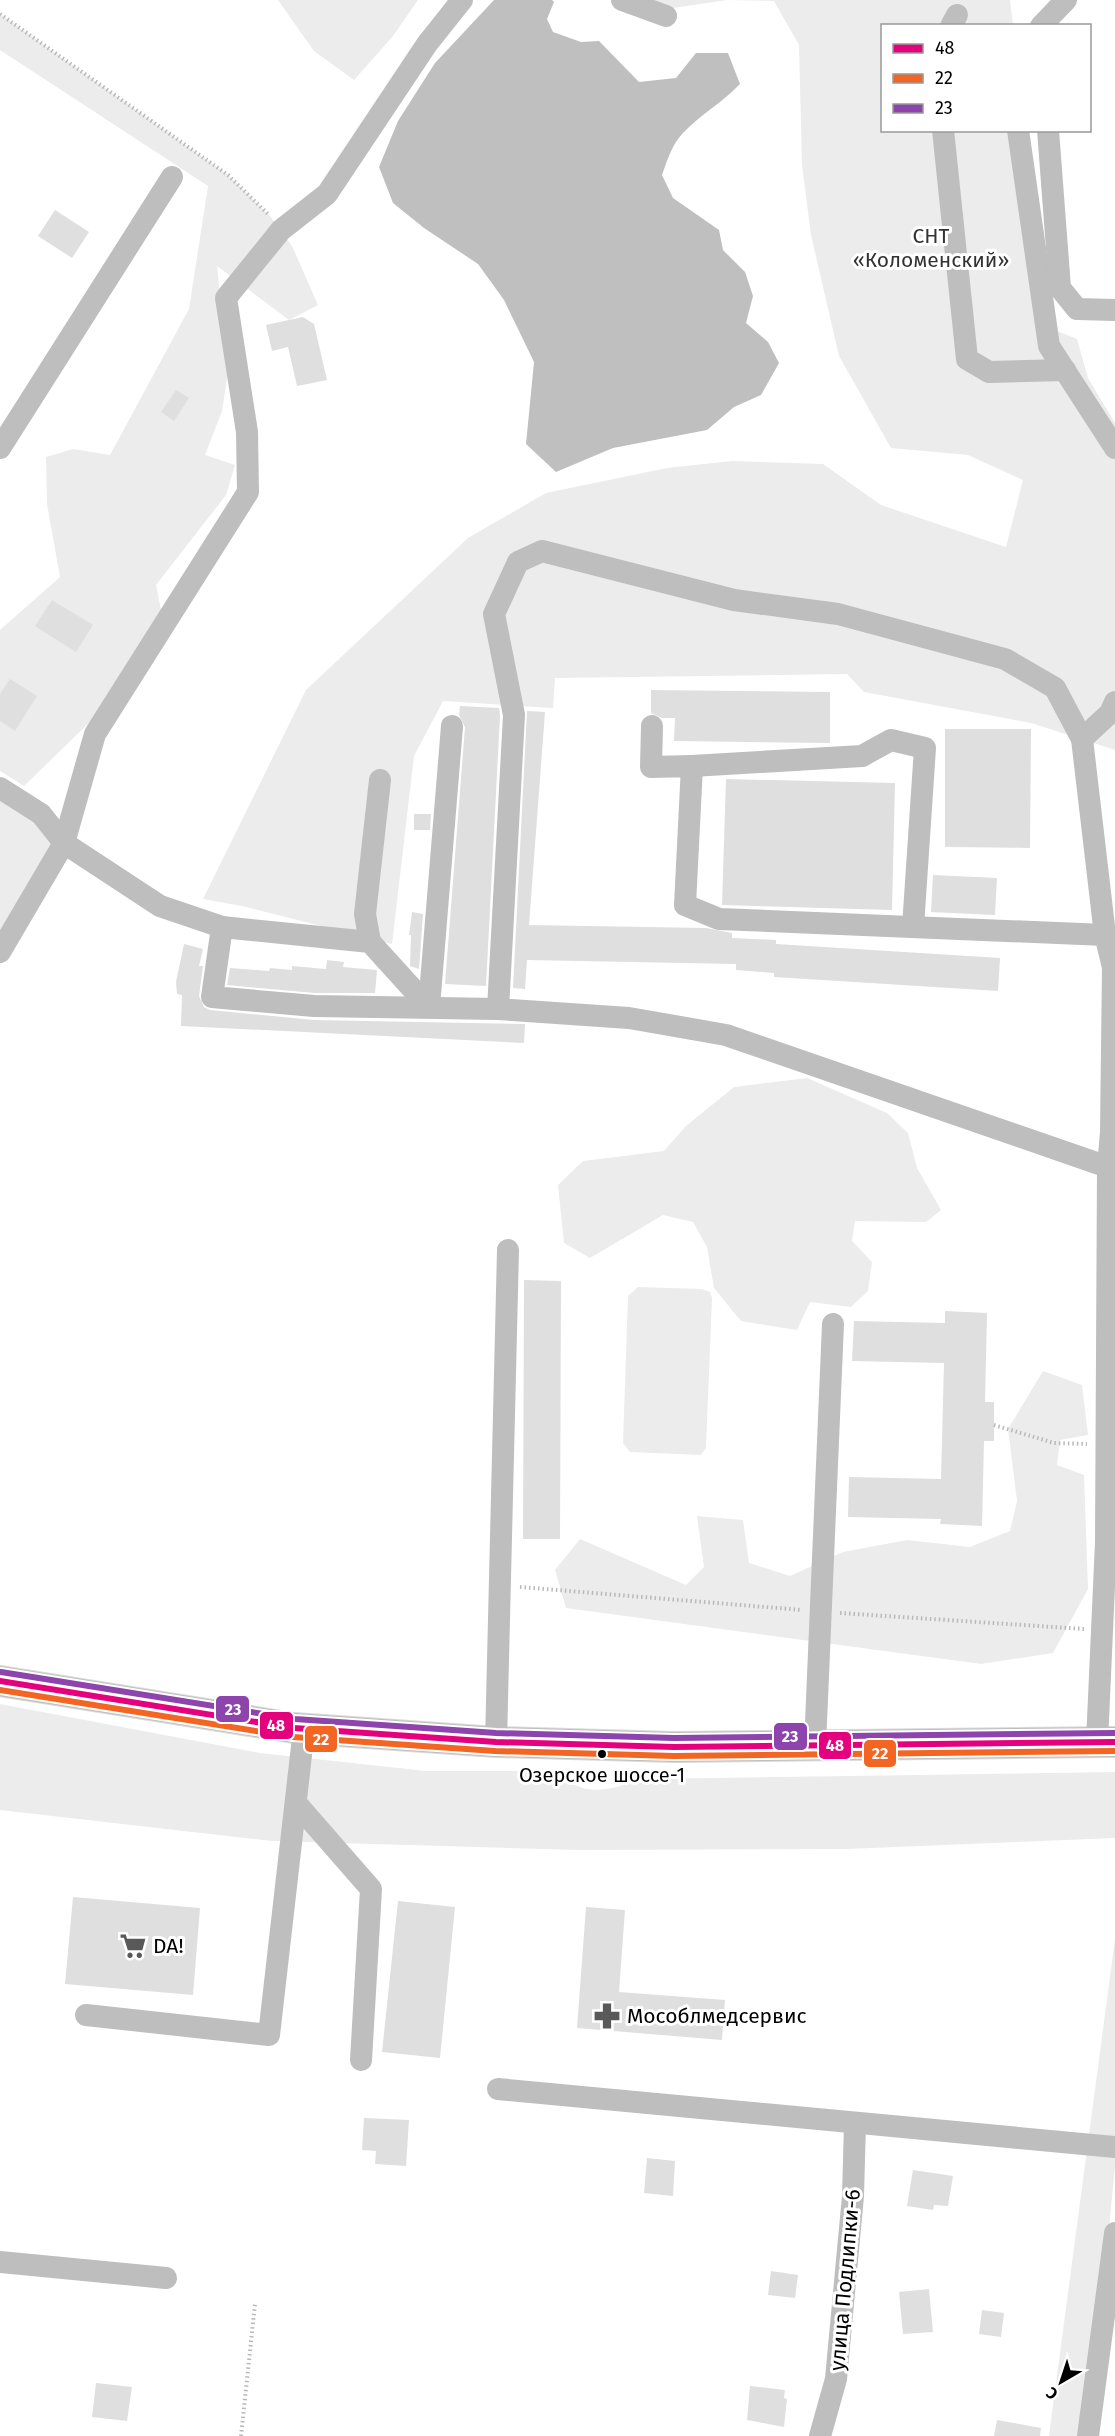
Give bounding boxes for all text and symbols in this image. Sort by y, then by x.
legend [881,24,1091,132]
text: 48 [935,37,955,59]
text: 22 [935,67,953,89]
text: 23 [935,97,953,119]
park label: СНТ «Коломенский» [853,223,1009,273]
line badge: 23 [215,1695,250,1723]
text: 23 [225,1700,241,1719]
line badge: 48 [259,1711,294,1740]
text: 48 [267,1716,285,1735]
line badge: 23 [773,1722,808,1751]
line badge: 22 [304,1725,338,1753]
text: 23 [782,1727,798,1746]
text: 22 [313,1730,329,1749]
line badge: 48 [818,1731,852,1760]
text: 48 [826,1736,844,1755]
line badge: 22 [863,1739,897,1768]
text: 22 [872,1744,888,1763]
marker: Озерское шоссе-1 [596,1748,608,1760]
place label: Озерское шоссе-1 [519,1763,685,1787]
supermarket icon: DA! [118,1931,148,1961]
place label: DA! [153,1933,183,1959]
pharmacy icon: Мособлмедсервис [592,2001,622,2031]
place label: Мособлмедсервис [627,2003,807,2029]
street label: улица Подлипки-6 [824,2188,866,2372]
north arrow [1031,2352,1091,2412]
text: С [1042,2382,1061,2404]

